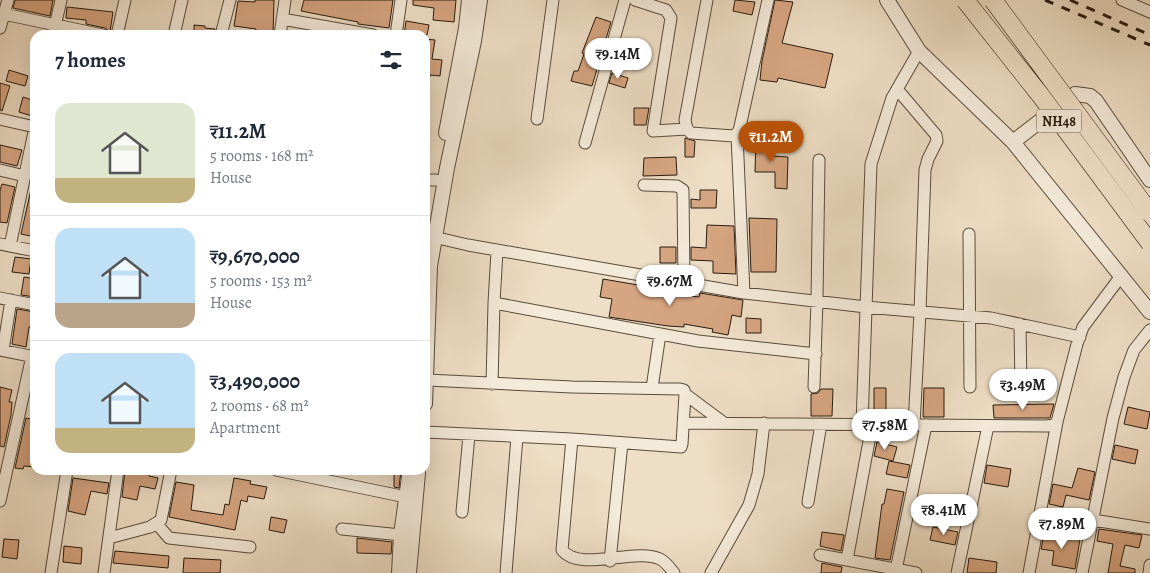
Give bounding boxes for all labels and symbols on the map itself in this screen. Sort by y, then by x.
pin: ₹9.14M [577,38,659,80]
road number: NH48 [1036,110,1082,132]
pin: ₹11.2M [730,120,812,163]
pin: ₹9.67M [629,264,711,307]
pin: ₹3.49M [982,368,1064,411]
pin: ₹7.58M [844,408,926,451]
pin: ₹8.41M [903,494,985,536]
pin: ₹7.89M [1021,508,1103,550]

